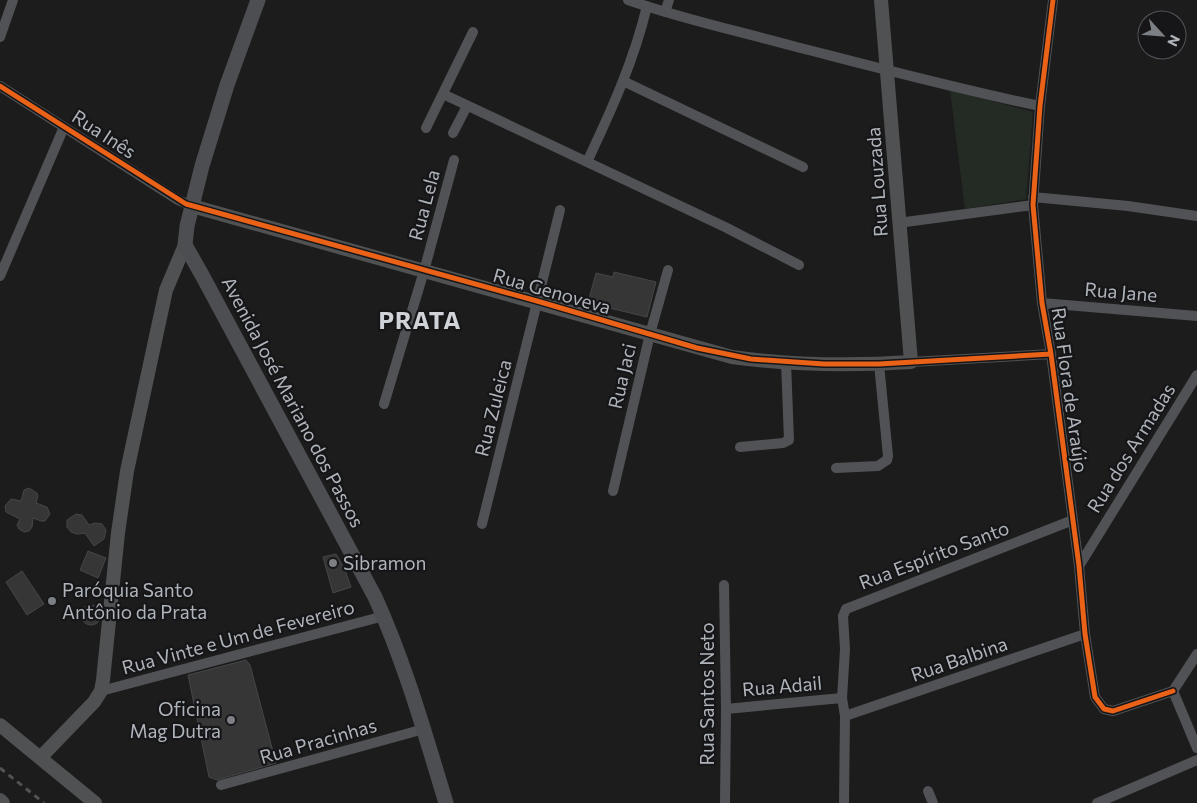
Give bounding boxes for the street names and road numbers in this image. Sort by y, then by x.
street label: Rua Inês [68,104,141,163]
street label: Rua Louzada [861,126,892,238]
street label: Rua Lela [403,167,444,243]
street label: Rua Genoveva [491,263,614,318]
street label: Avenida José Mariano dos Passos [217,272,369,531]
street label: Rua Jane [1084,277,1159,306]
street label: Rua Flora de Araújo [1048,306,1093,474]
street label: Rua Jaci [603,341,640,411]
street label: Rua Zuleica [469,357,516,459]
street label: Rua dos Armadas [1082,379,1180,517]
street label: Rua Espírito Santo [856,515,1012,594]
street label: Rua Vinte e Um de Fevereiro [119,594,357,679]
street label: Rua Santos Neto [695,622,718,766]
street label: Rua Balbina [907,631,1010,686]
street label: Rua Adail [741,671,823,700]
street label: Rua Pracinhas [257,713,379,768]

